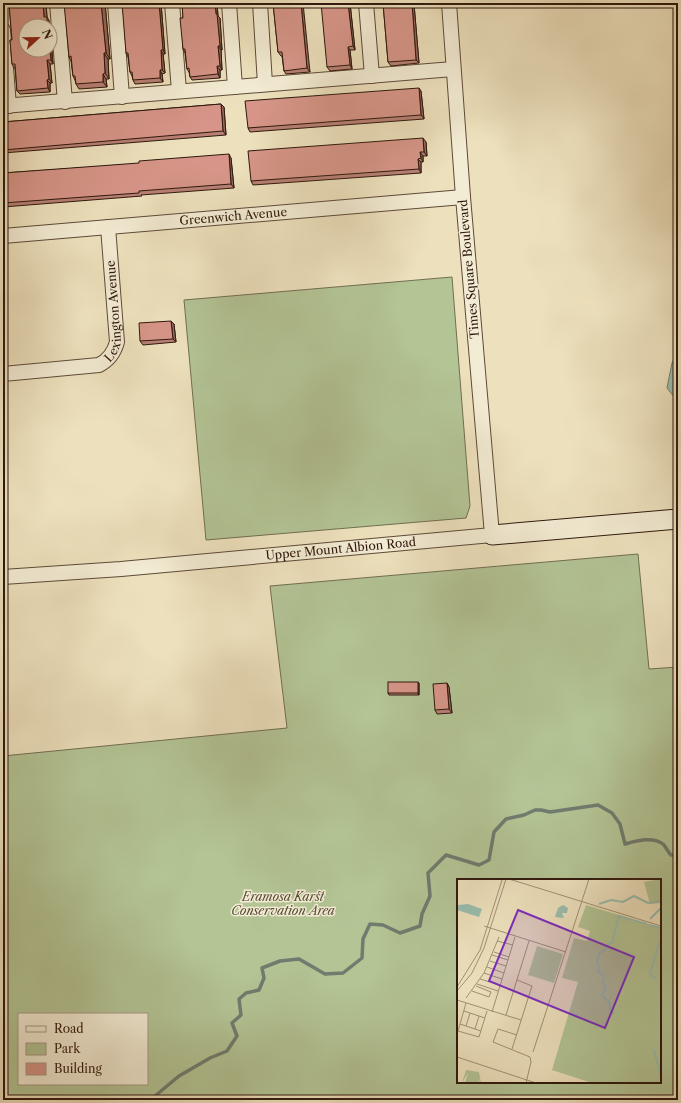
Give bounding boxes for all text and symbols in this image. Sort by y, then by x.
north arrow [18,18,58,58]
text: N [39,27,56,42]
street label: Times Square Boulevard [455,198,482,339]
street label: Greenwich Avenue [179,204,288,228]
street label: Lexington Avenue [101,259,124,365]
street label: Upper Mount Albion Road [265,534,417,563]
inset map [457,879,661,1083]
park label: Eramosa Karst Conservation Area [231,889,335,918]
legend [18,1013,148,1085]
text: Road [54,1021,84,1036]
text: Park [54,1041,81,1056]
text: Building [54,1061,102,1076]

